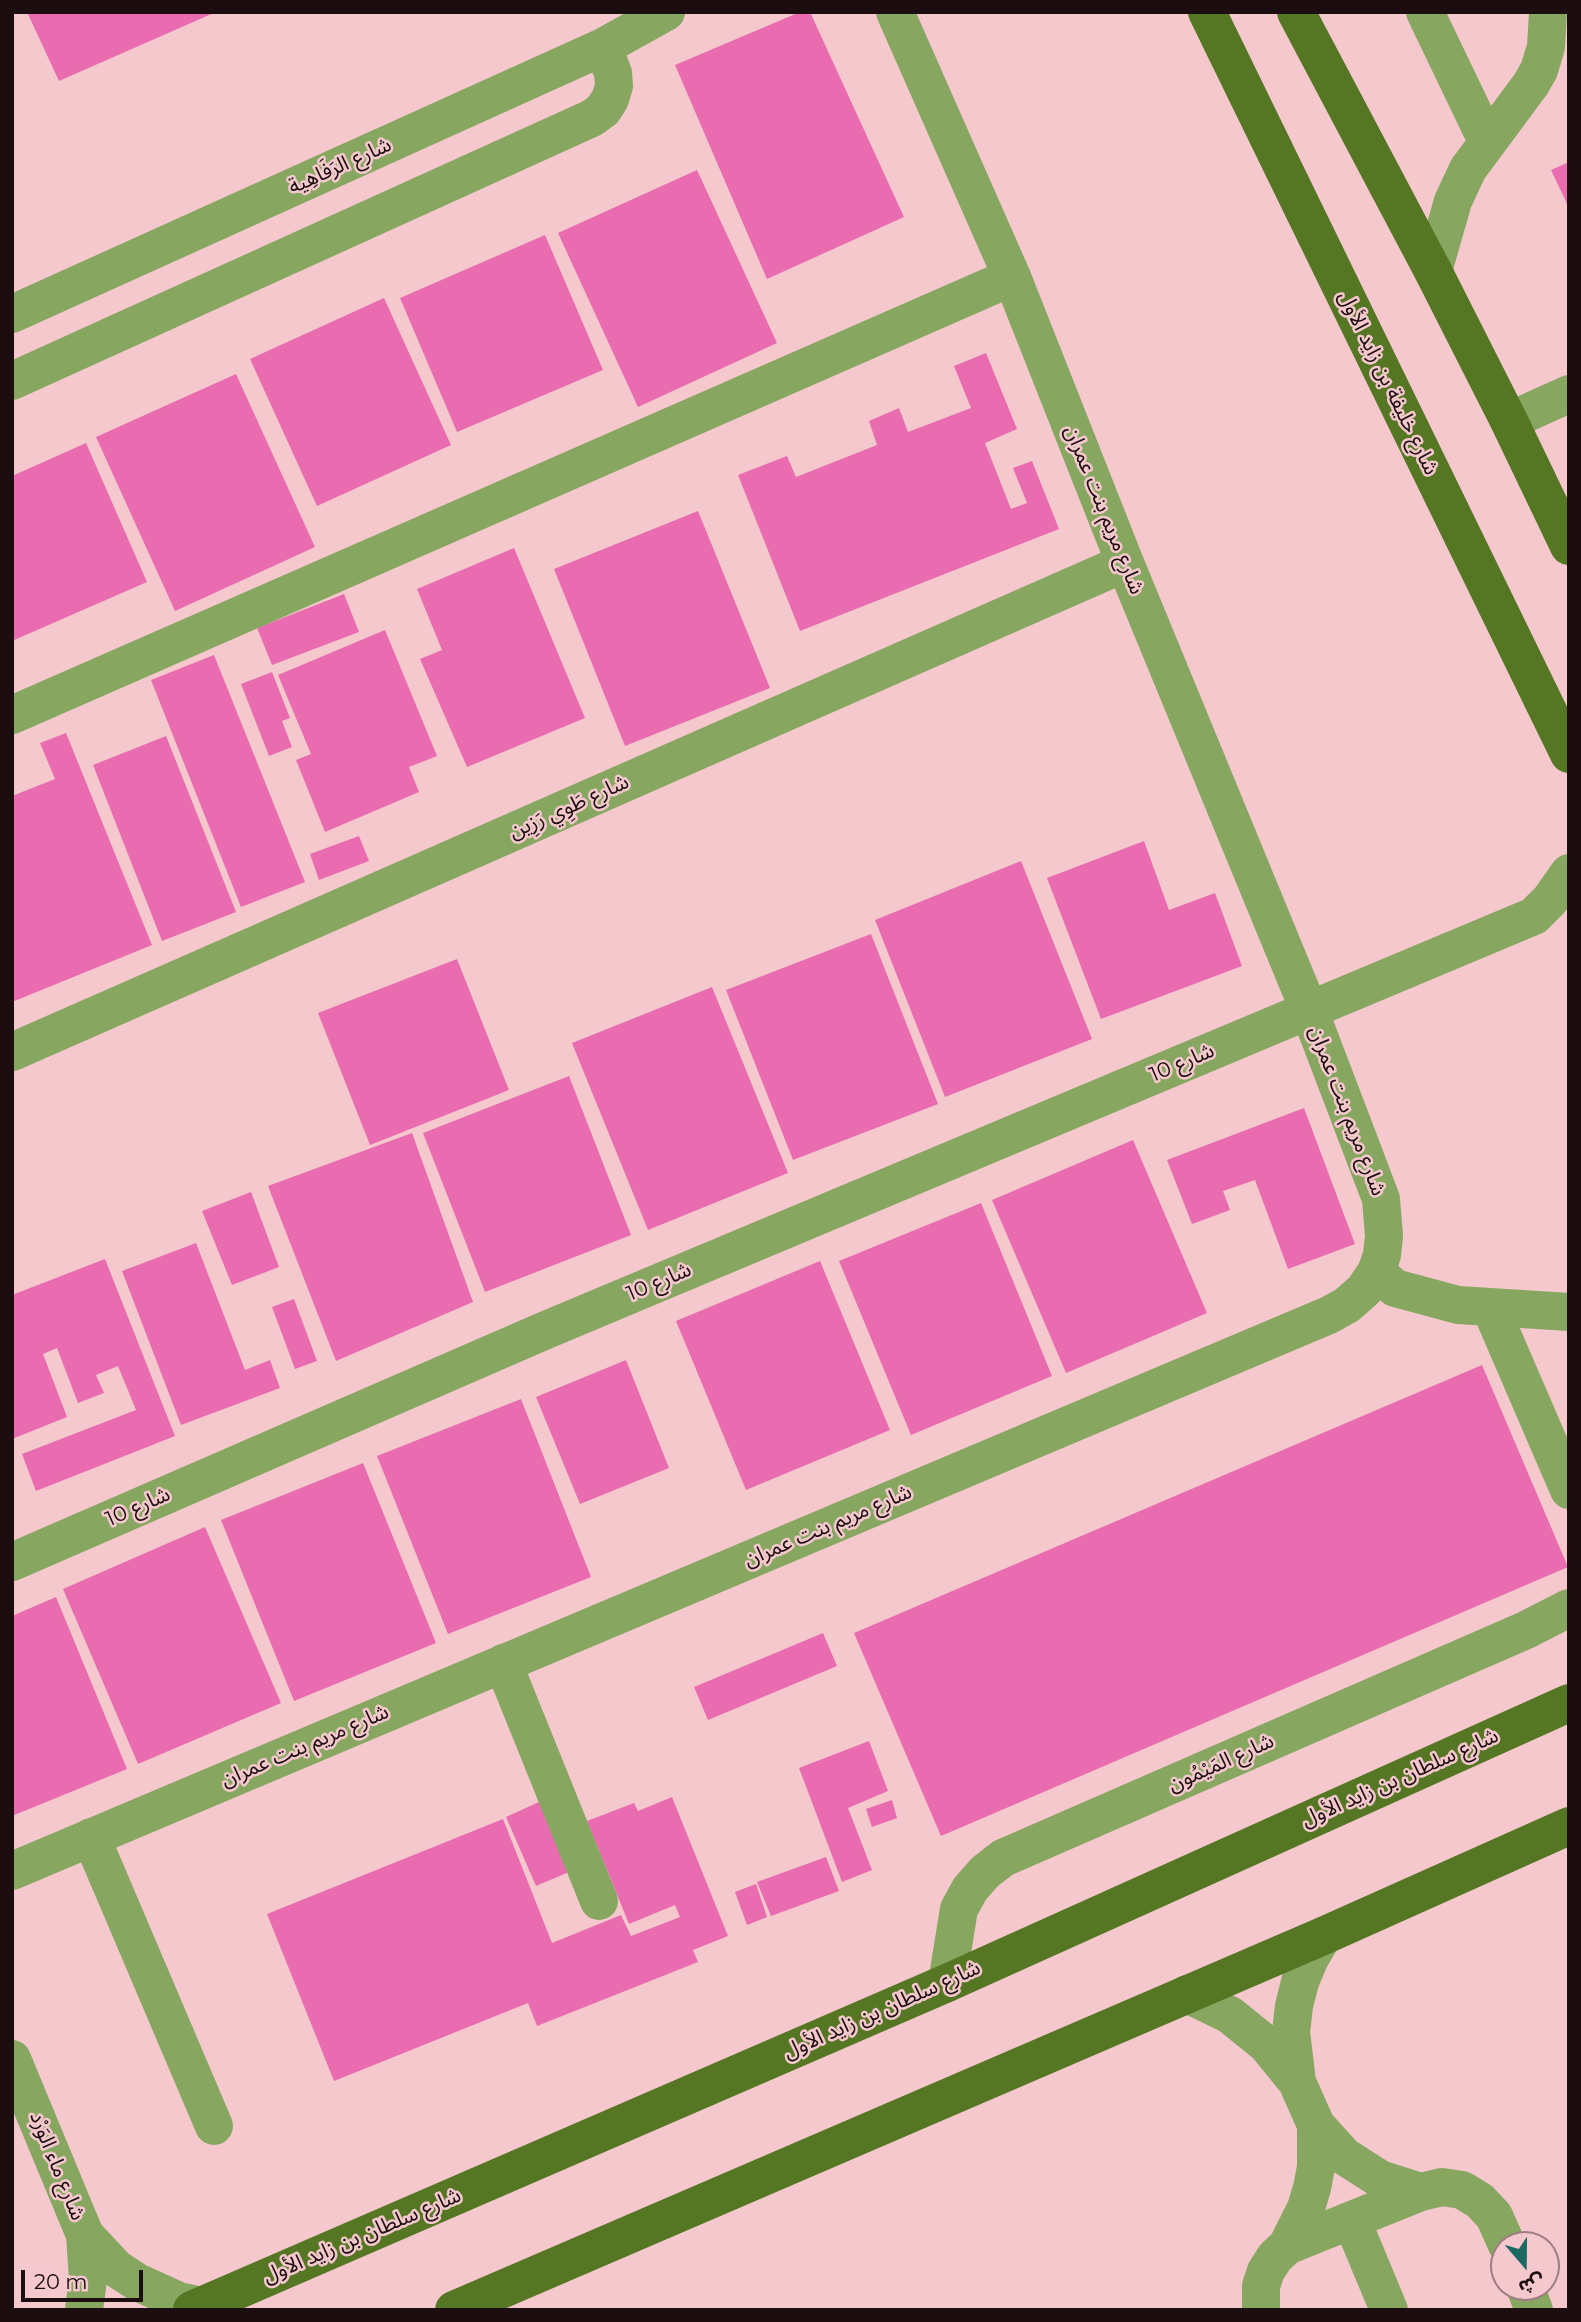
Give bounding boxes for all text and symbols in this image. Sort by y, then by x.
street label: شارع الرَفَاهِية [285,132,395,200]
street label: شارع خليفة بن زايد الأول [1332,287,1444,479]
street label: شارع مريم بنت عمران [1059,422,1149,598]
street label: شارع طَوِي رَزِين [505,769,633,845]
street label: شارع مريم بنت عمران [1303,1023,1391,1199]
street label: شارع 10 [1146,1038,1218,1088]
street label: شارع 10 [623,1257,695,1307]
street label: شارع مريم بنت عمران [740,1479,916,1573]
street label: شارع 10 [102,1482,174,1532]
street label: شارع مريم بنت عمران [217,1699,393,1793]
street label: شارع سلطان بن زايد الأول [1298,1723,1502,1833]
street label: شارع المَيْمُون [1164,1728,1278,1798]
street label: شارع سلطان بن زايد الأول [780,1955,984,2065]
street label: شارع ماء الوَرْد [24,2108,90,2224]
street label: شارع سلطان بن زايد الأول [259,2183,465,2289]
north arrow [1490,2231,1560,2301]
scale bar [24,2256,147,2300]
text: 20 m [34,2269,88,2294]
text: ش [1516,2269,1548,2300]

